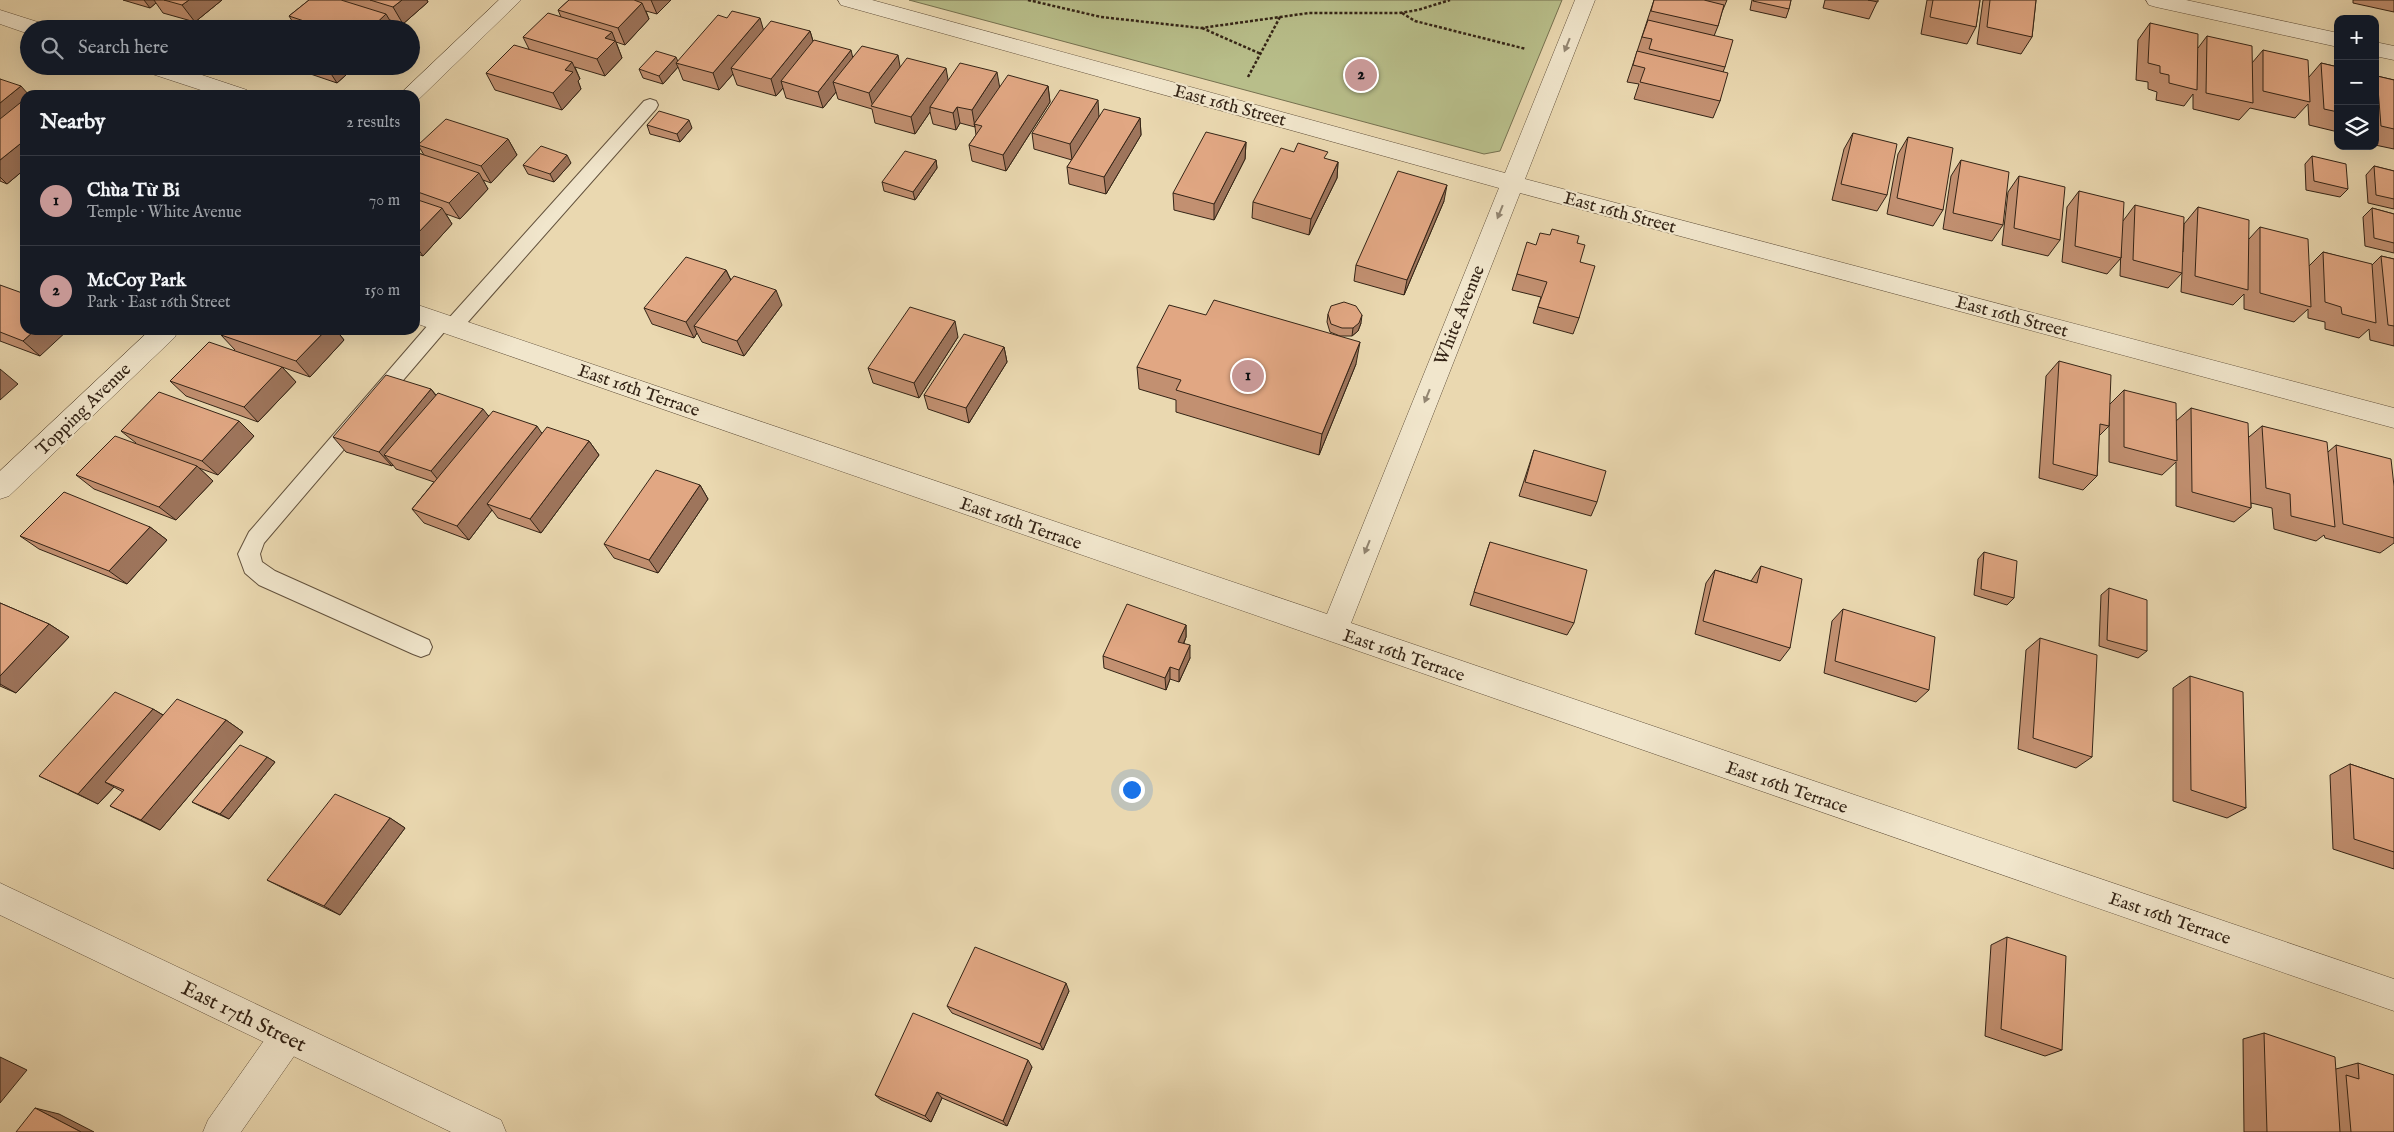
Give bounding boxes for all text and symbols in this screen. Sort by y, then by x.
map controls [2334,15,2379,150]
button: + [2334,15,2379,60]
search box [20,20,420,75]
icon: search [38,34,66,62]
text: Search here [78,36,169,60]
one-way arrow [1563,38,1571,53]
pin: 2 [1345,56,1377,94]
button: − [2334,60,2379,105]
street label: East 16th Street [1171,80,1288,132]
button: layers [2334,105,2379,150]
text: Nearby [40,109,105,136]
text: 2 results [346,113,400,133]
text: Chùa Từ Bi [87,179,180,203]
street label: East 16th Street [1561,187,1678,239]
text: 1 [53,191,59,211]
text: 70 m [369,191,400,211]
text: Temple · White Avenue [87,203,242,223]
one-way arrow [1495,205,1503,219]
street label: White Avenue [1430,262,1491,369]
text: McCoy Park [87,269,186,293]
text: 2 [52,281,60,301]
text: 150 m [365,281,400,301]
street label: East 16th Street [1953,291,2070,343]
text: Park · East 16th Street [87,293,231,313]
pin: 1 [1232,357,1264,395]
street label: Topping Avenue [32,359,137,461]
street label: East 16th Terrace [575,360,703,423]
one-way arrow [1423,389,1431,404]
street label: East 16th Terrace [957,493,1085,556]
one-way arrow [1363,540,1371,554]
street label: East 16th Terrace [1340,625,1468,688]
street label: East 16th Terrace [1723,757,1851,820]
your location [1119,777,1145,803]
street label: East 16th Terrace [2106,888,2234,951]
street label: East 17th Street [176,975,310,1059]

